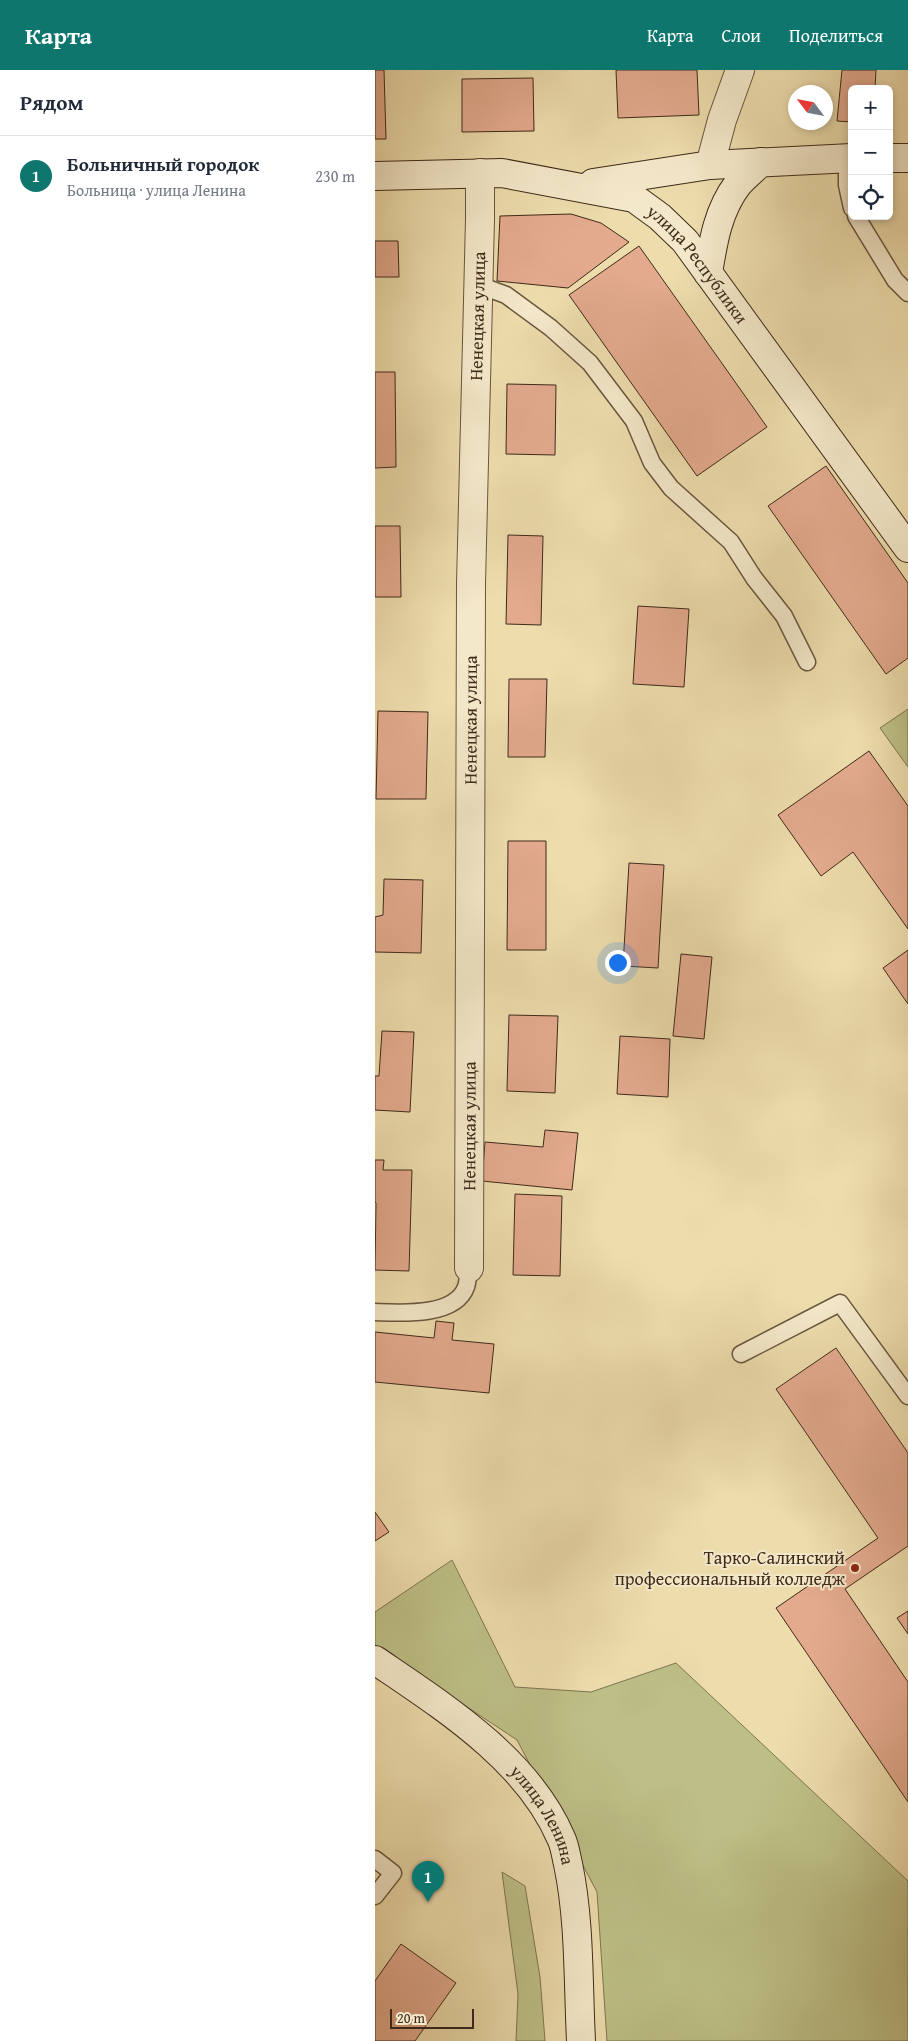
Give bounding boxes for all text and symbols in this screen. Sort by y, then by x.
text: Карта [25,18,92,53]
text: Карта [647,22,694,49]
text: Слои [722,22,761,49]
text: Поделиться [789,22,883,49]
north arrow [788,85,833,130]
map controls [848,85,893,220]
button: + [848,85,893,130]
text: Рядом [20,87,83,118]
button: − [848,130,893,175]
text: Больничный городок [67,150,259,178]
text: 1 [32,164,40,188]
text: 230 m [315,164,355,188]
button: locate [848,175,893,220]
text: Больница · улица Ленина [67,178,246,202]
street label: улица Республики [641,197,755,330]
street label: Ненецкая улица [462,251,492,381]
street label: Ненецкая улица [456,655,484,785]
your location [605,950,631,976]
street label: Ненецкая улица [455,1061,483,1191]
place label: Тарко-Салинский профессиональный колледж [615,1544,846,1592]
marker: Тарко-Салинский профессиональный колледж [849,1562,861,1574]
street label: улица Ленина [503,1757,582,1868]
pin: 1 [412,1861,444,1902]
scale bar [390,2006,474,2029]
text: 20 m [397,2008,425,2028]

